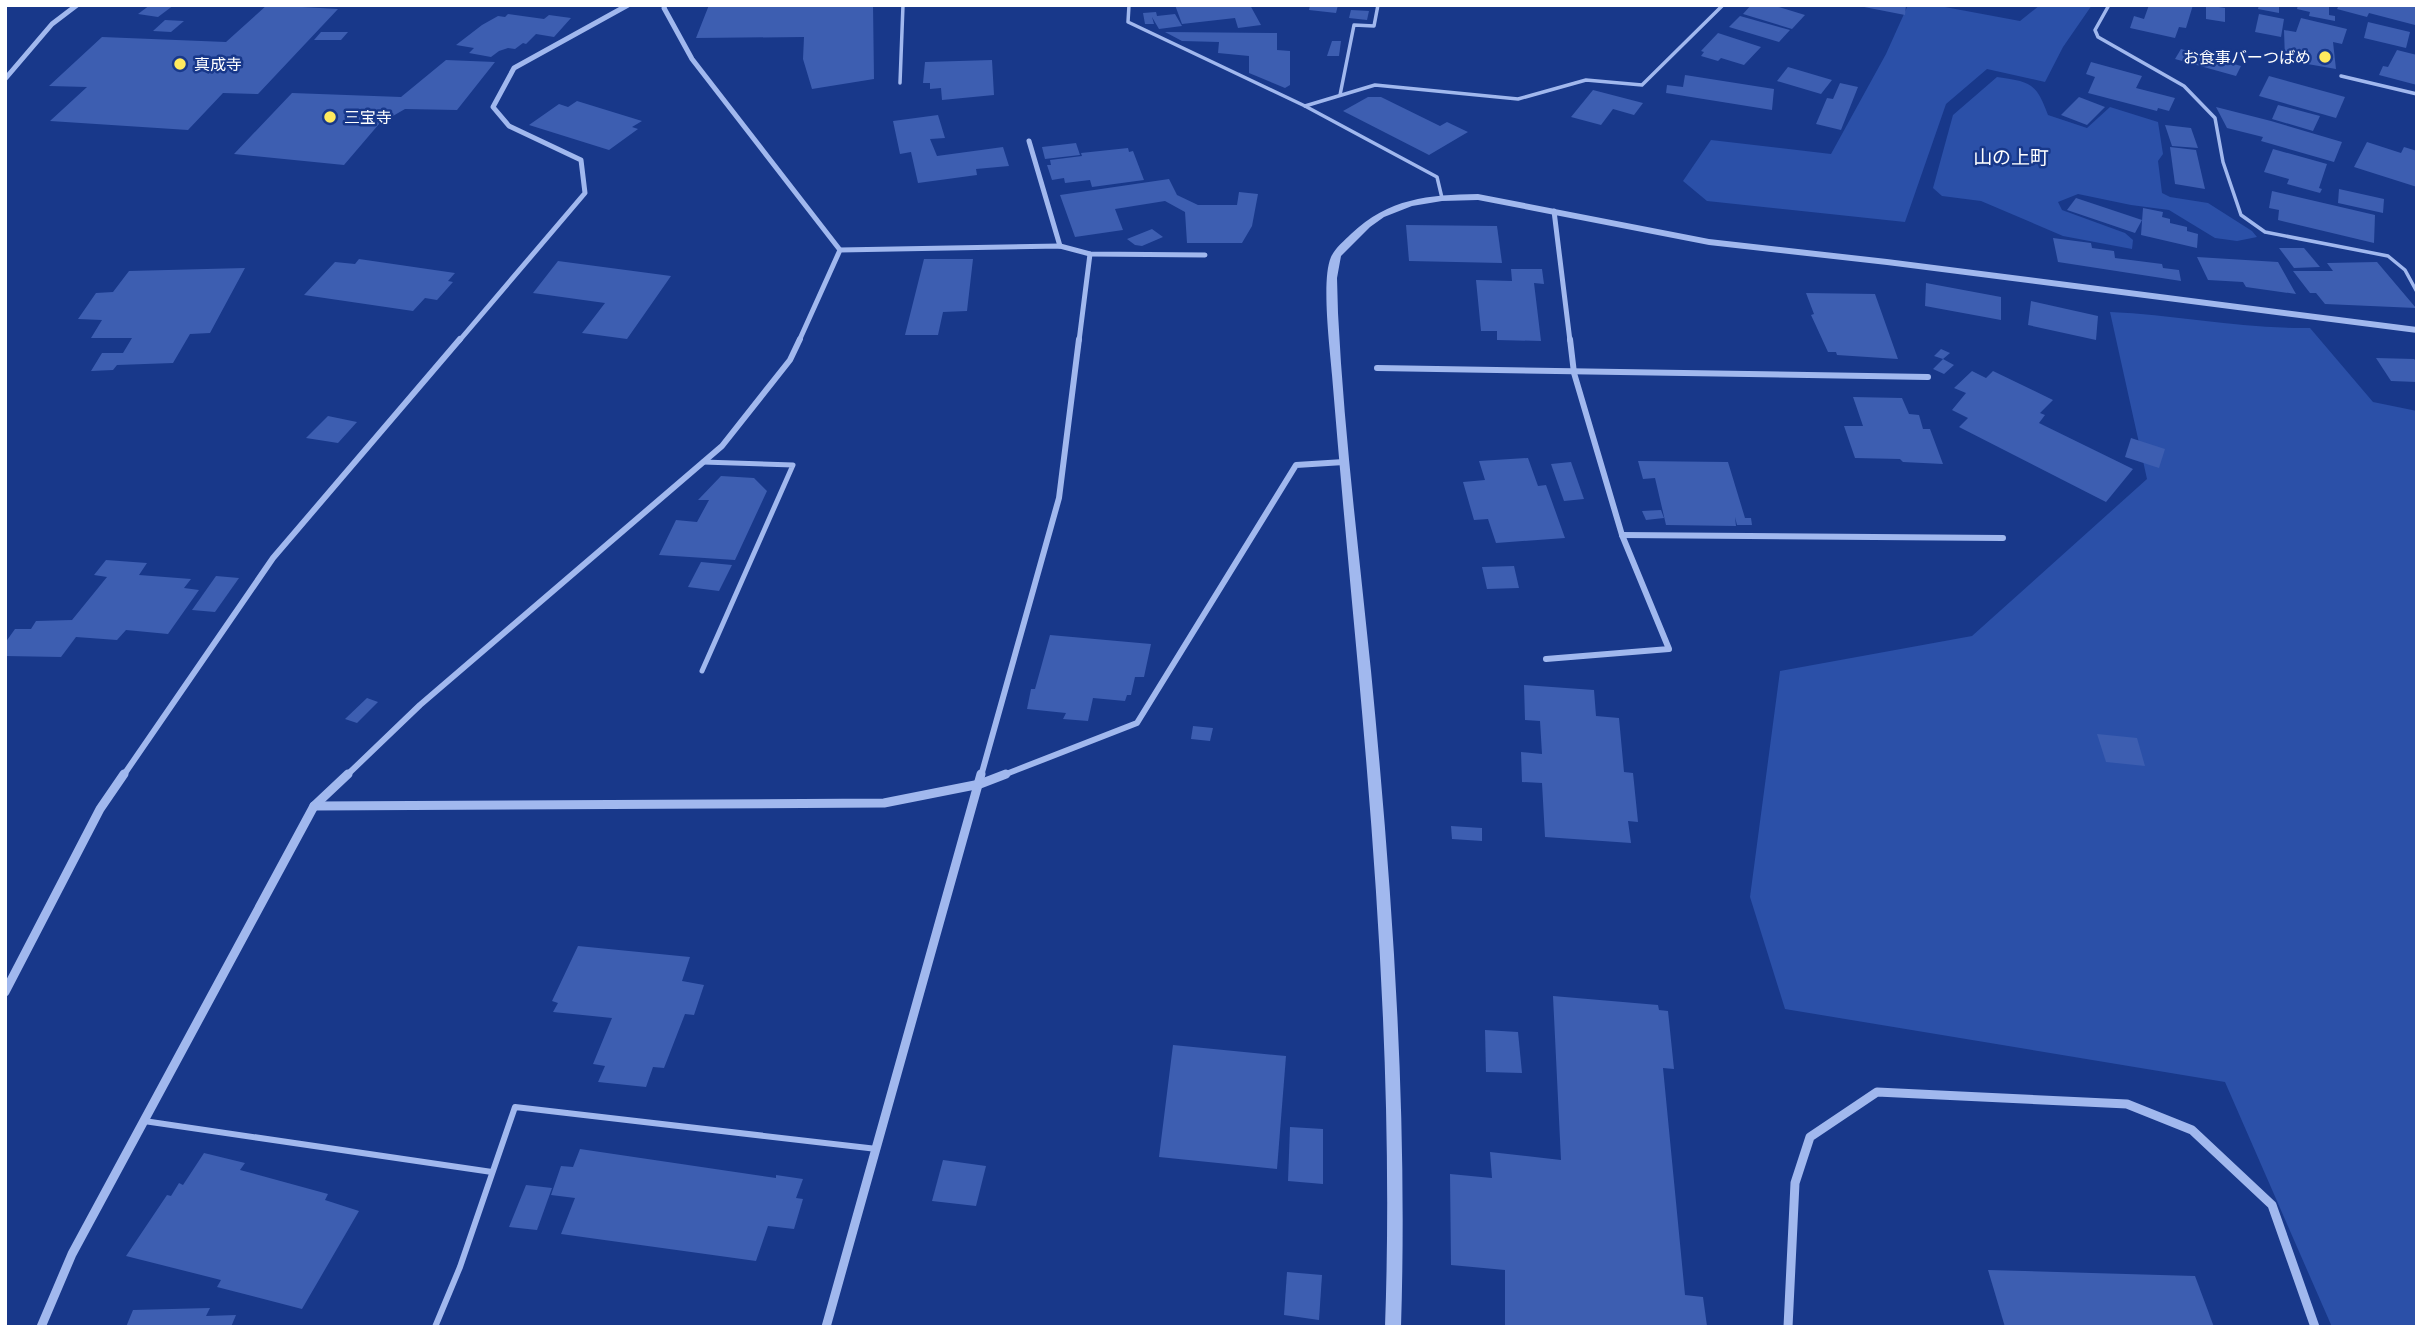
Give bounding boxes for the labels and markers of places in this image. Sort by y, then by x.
place label: お食事バーつばめ [2183,48,2311,67]
marker: お食事バーつばめ [2317,49,2333,65]
place label: 真成寺 [194,55,242,74]
marker: 真成寺 [172,56,188,72]
place label: 三宝寺 [344,108,392,127]
marker: 三宝寺 [322,109,338,125]

